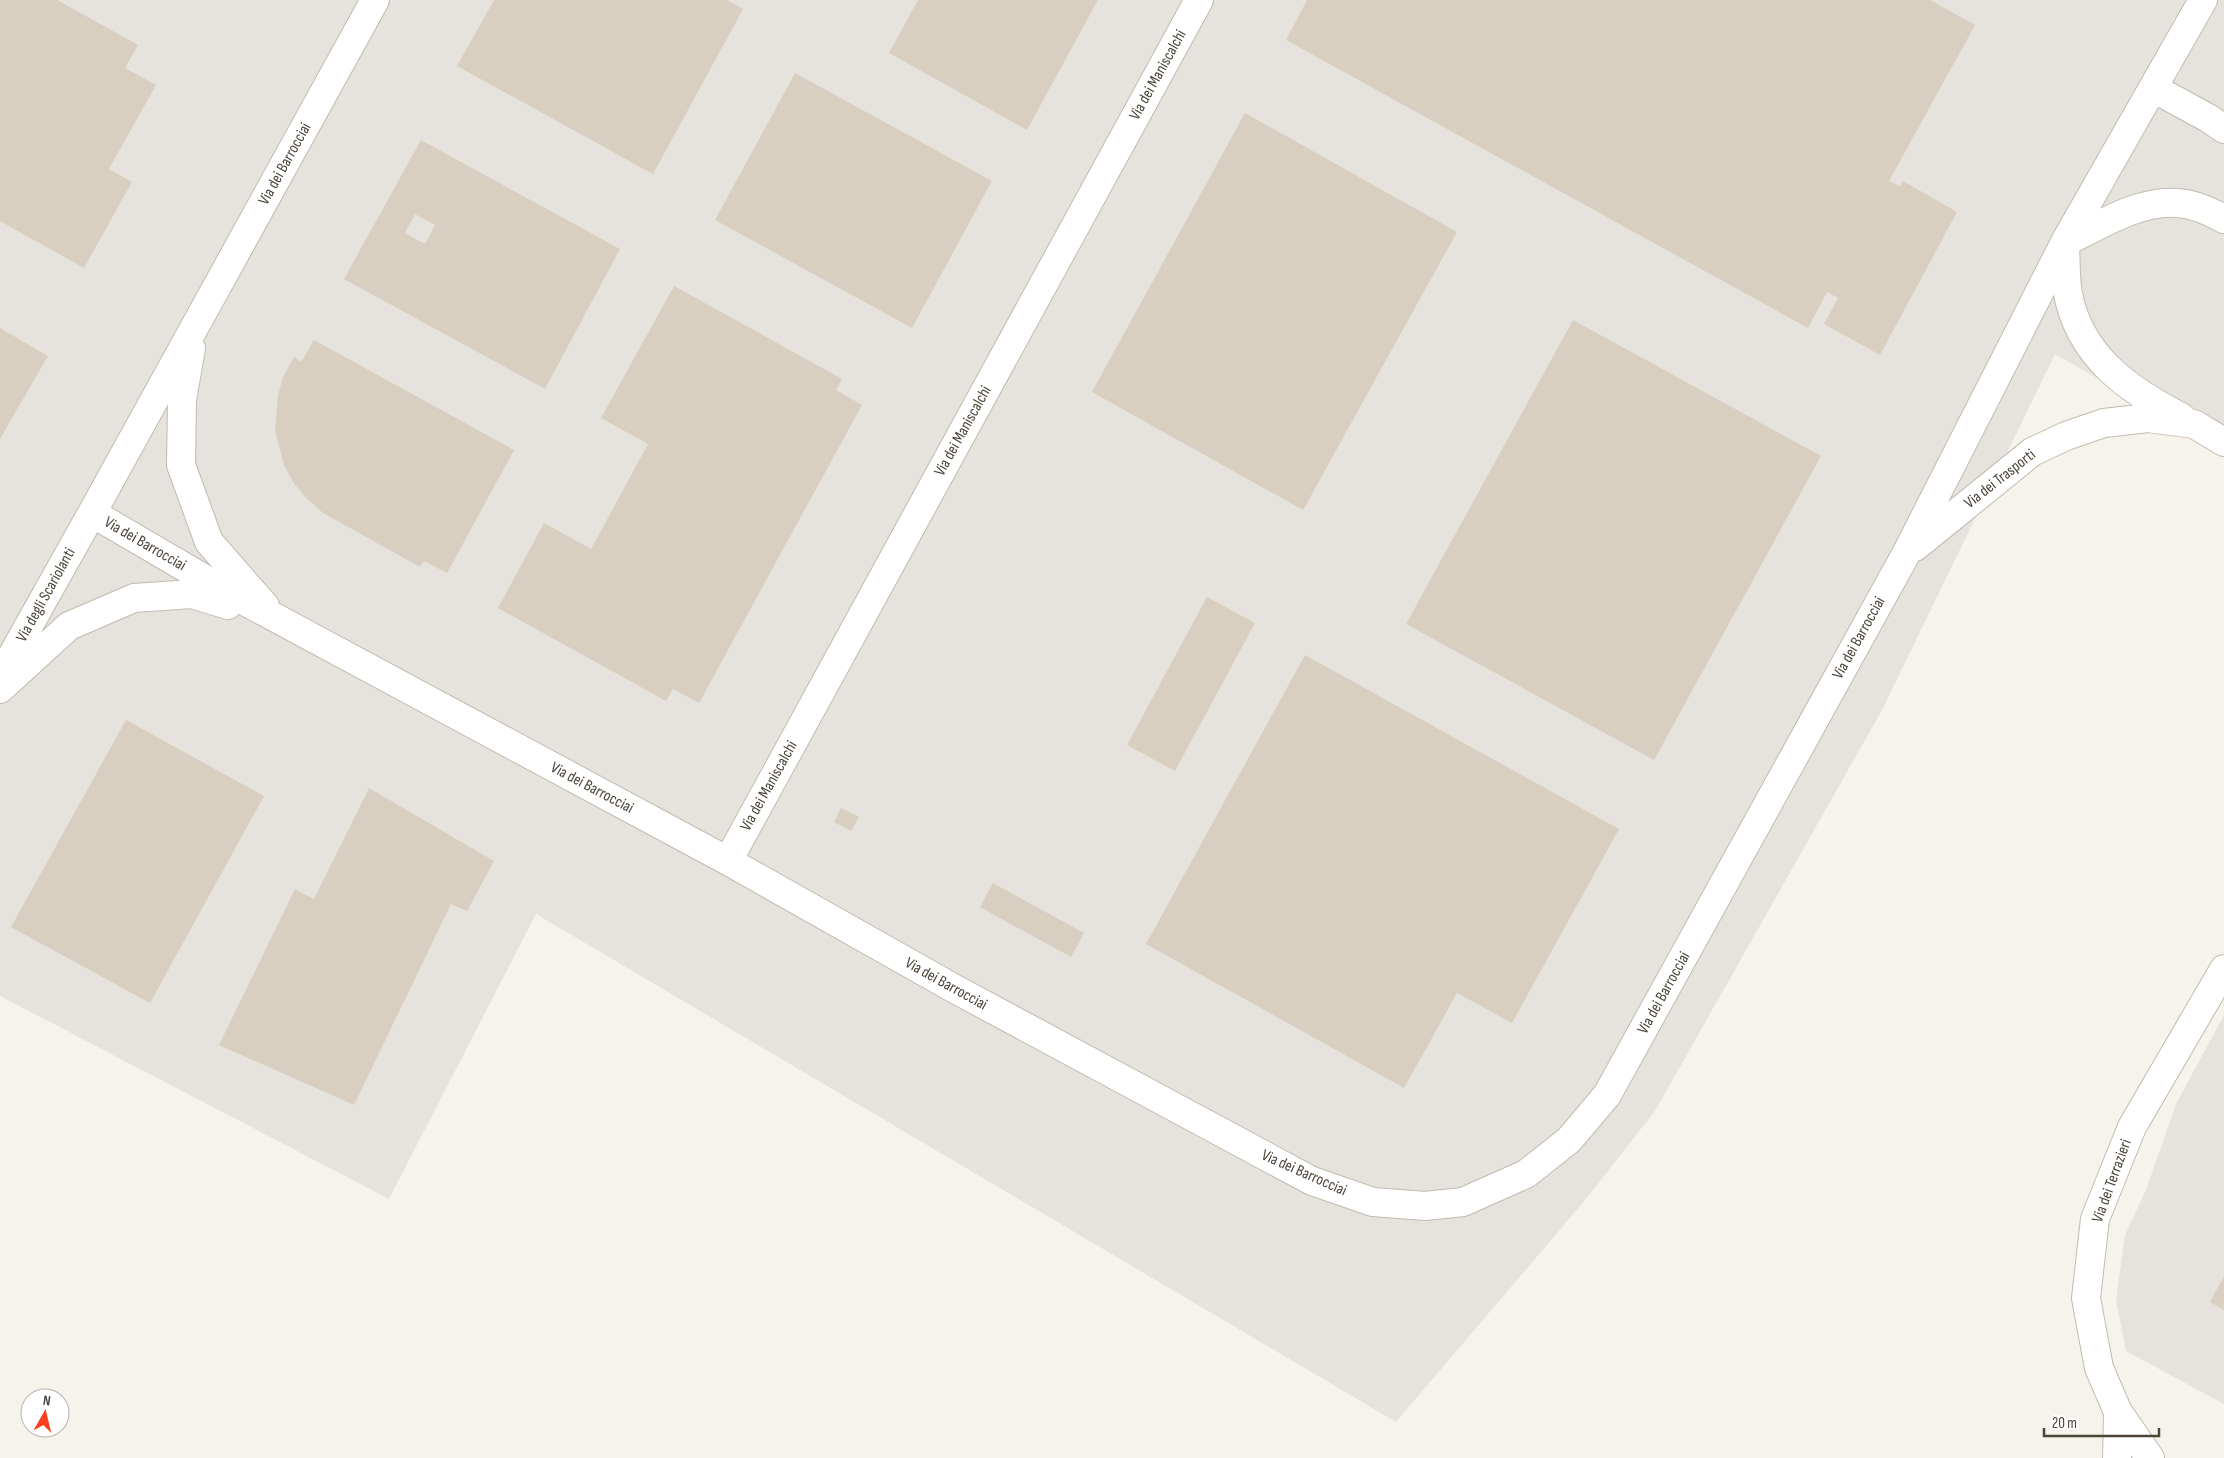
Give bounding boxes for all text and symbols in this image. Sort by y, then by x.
street label: Via dei Maniscalchi [1125,27,1191,123]
street label: Via dei Barrocciai [255,119,315,209]
street label: Via dei Maniscalchi [930,383,996,479]
street label: Via dei Trasporti [1961,445,2039,513]
street label: Via dei Barrocciai [101,513,189,575]
street label: Via degli Scariolanti [12,545,80,645]
street label: Via dei Barrocciai [1829,593,1889,683]
street label: Via dei Maniscalchi [736,738,802,834]
street label: Via dei Barrocciai [547,758,637,818]
street label: Via dei Barrocciai [1634,948,1694,1038]
street label: Via dei Barrocciai [901,954,991,1014]
street label: Via dei Terrazieri [2088,1137,2136,1225]
street label: Via dei Barrocciai [1258,1146,1350,1200]
north arrow [20,1388,70,1438]
text: N [42,1392,52,1410]
scale bar [2044,1406,2159,1438]
text: 20 m [2052,1414,2077,1433]

